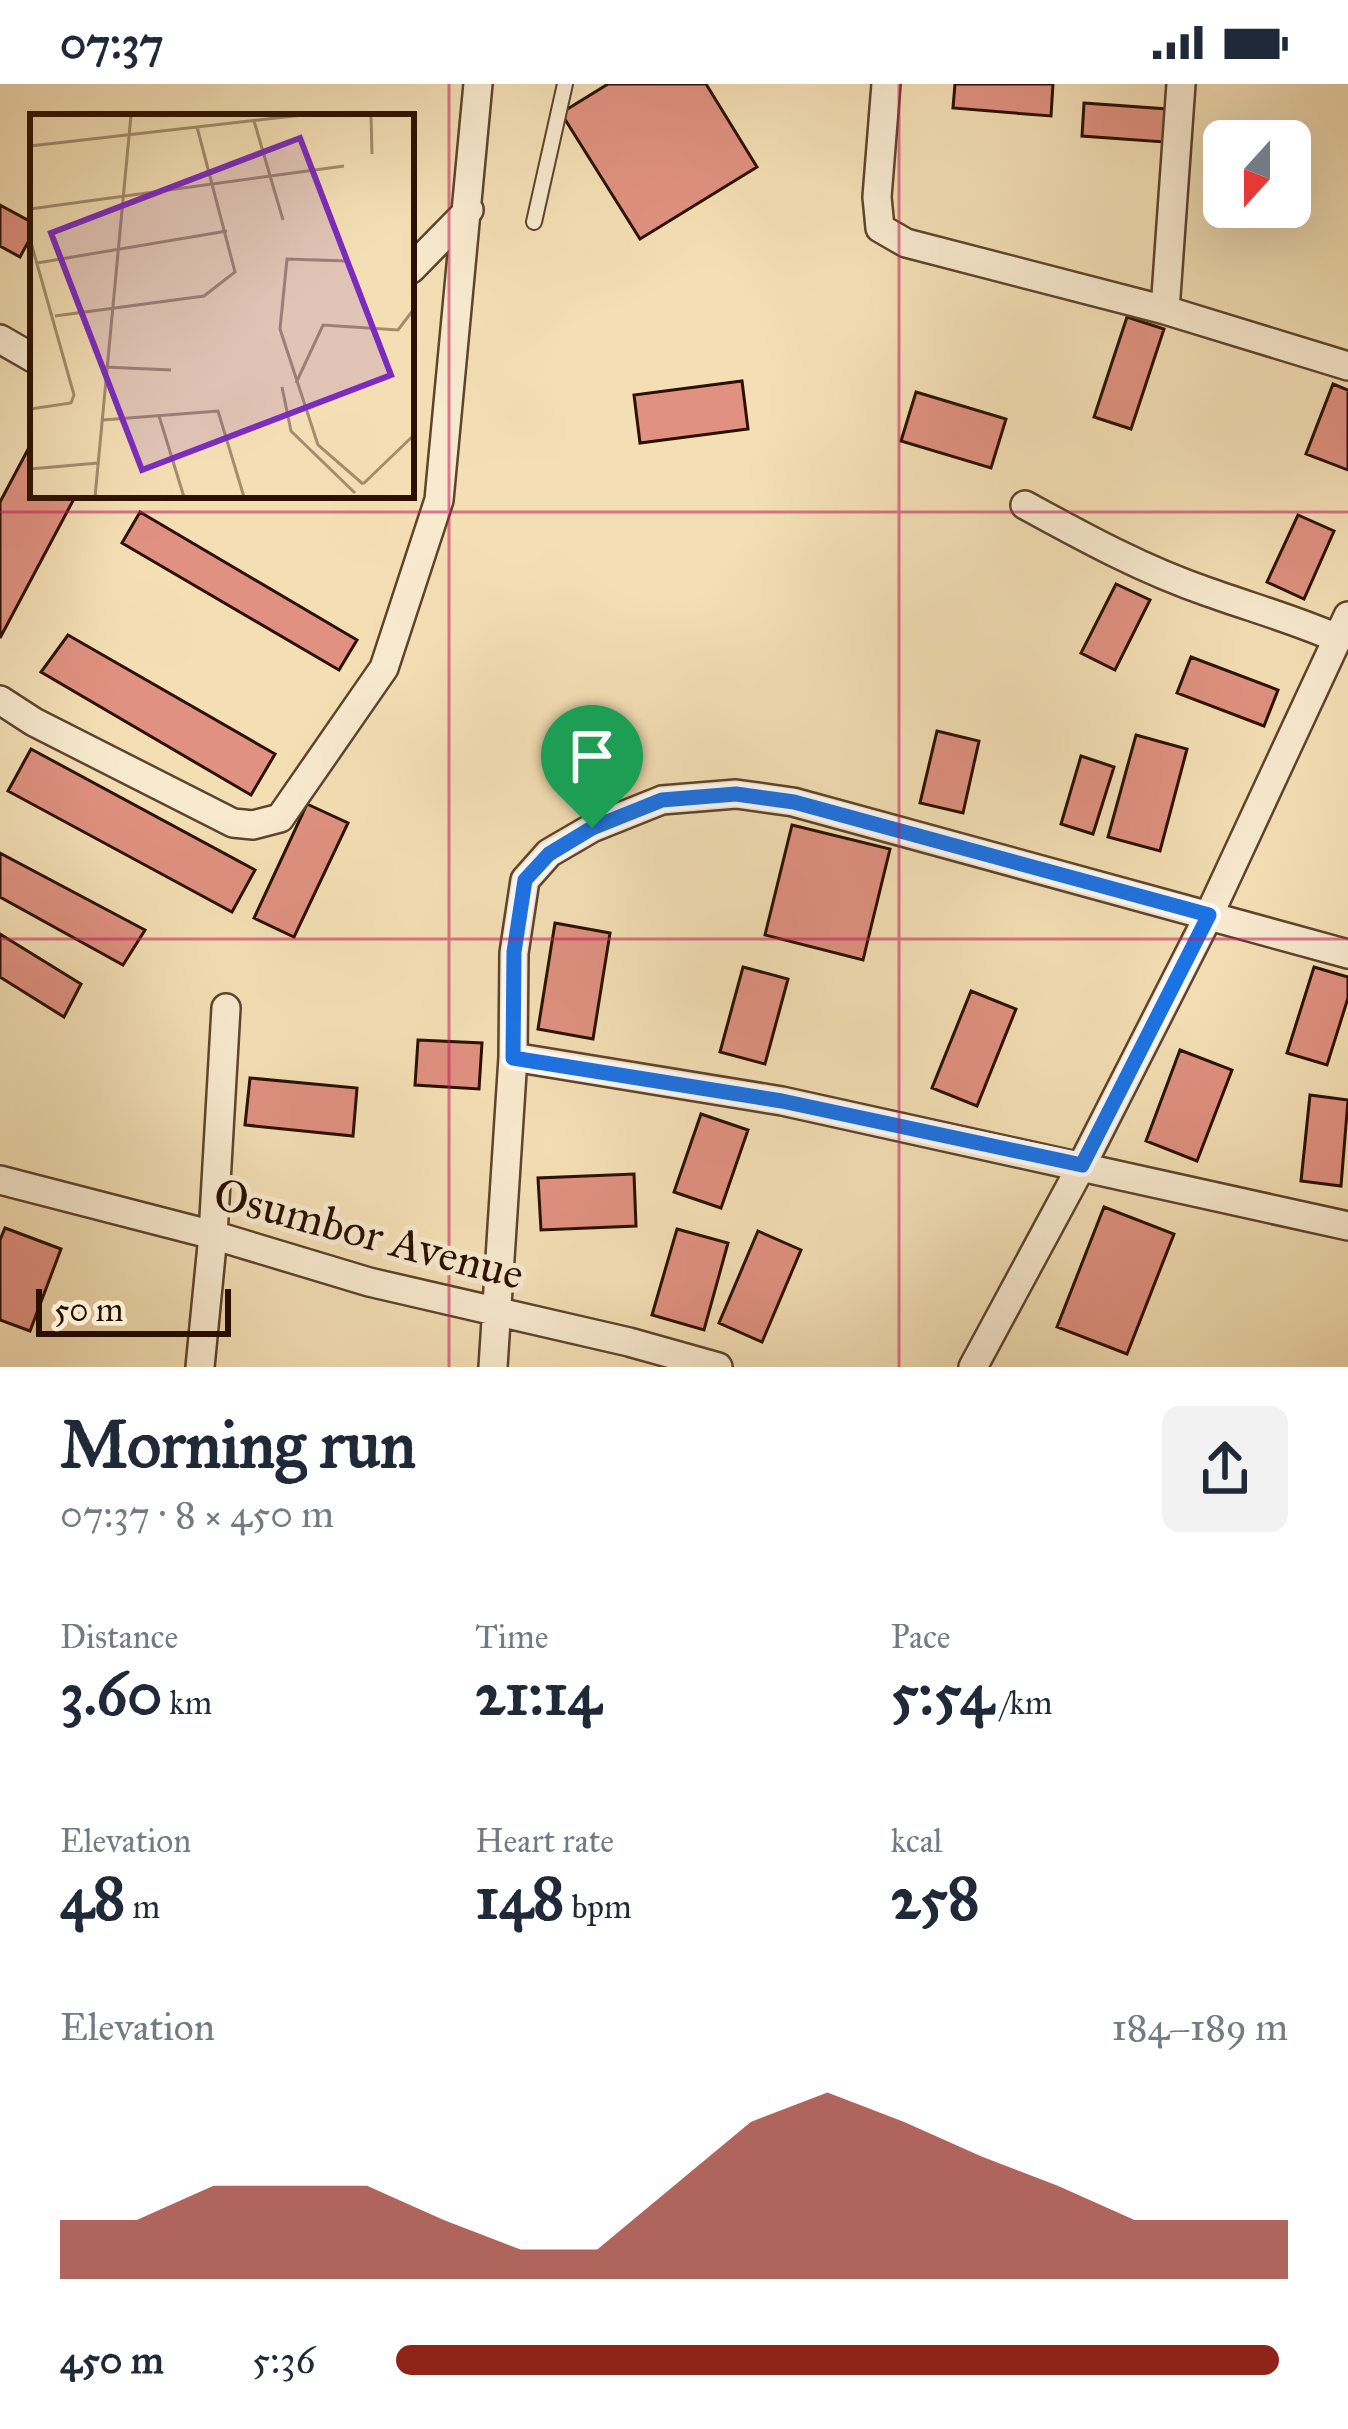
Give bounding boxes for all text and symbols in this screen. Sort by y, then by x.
text: 07:37 [60,15,164,70]
inset map [30,114,414,498]
north arrow [1203,120,1311,228]
map controls [1203,120,1311,228]
pin [541,705,643,828]
icon: arrive [559,723,625,789]
street label: Osumbor Avenue [208,1166,530,1301]
scale bar [36,1283,231,1336]
text: 50 m [54,1290,123,1330]
text: Morning run [60,1404,416,1485]
button: share [1162,1406,1288,1532]
text: 07:37 · 8 × 450 m [60,1490,334,1538]
text: Distance [60,1617,178,1657]
text: Time [475,1617,548,1657]
text: Pace [891,1617,951,1657]
text: 3.60 [60,1657,162,1730]
text: 21:14 [475,1657,601,1730]
text: 5:54 [891,1657,993,1730]
text: km [162,1683,212,1723]
text: /km [993,1683,1052,1723]
text: Elevation [60,1821,191,1861]
text: Heart rate [475,1821,614,1861]
text: kcal [891,1821,943,1861]
text: 48 [60,1861,125,1934]
text: 148 [475,1861,564,1934]
text: 258 [891,1861,980,1934]
text: m [125,1887,160,1927]
text: bpm [564,1887,632,1927]
text: Elevation [60,2003,215,2051]
text: 184–189 m [1111,2003,1288,2051]
text: 450 m [60,2336,164,2384]
text: 5:36 [252,2336,316,2384]

